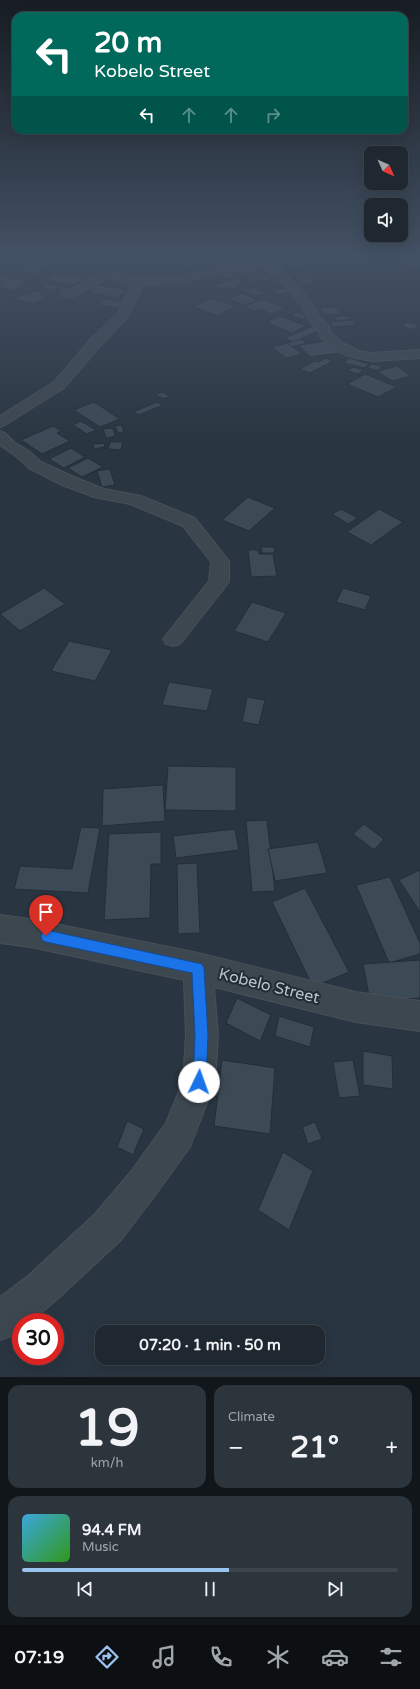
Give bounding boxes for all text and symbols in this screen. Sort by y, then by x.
text: 20 m [94,26,162,60]
icon: left [28,28,80,80]
text: Kobelo Street [94,60,210,82]
icon: left [136,104,158,126]
icon: ahead [178,104,200,126]
icon: ahead [220,104,242,126]
icon: right [262,104,284,126]
north arrow [364,146,408,190]
map controls [364,146,408,242]
button: sound [364,198,408,242]
pin [29,895,63,936]
icon: arrive [35,901,57,923]
street label: Kobelo Street [217,964,321,1008]
position arrow [178,1061,220,1103]
speed limit sign: 30 [12,1313,64,1365]
text: 07:20 · 1 min · 50 m [139,1336,281,1354]
text: 19 [74,1397,140,1460]
text: Climate [228,1409,275,1425]
text: 21° [290,1429,339,1466]
text: − [228,1435,244,1461]
text: + [386,1435,398,1461]
text: km/h [91,1455,123,1471]
text: 94.4 FM [82,1521,141,1539]
text: Music [82,1539,119,1555]
icon: previous [74,1578,96,1600]
icon: pause [199,1578,221,1600]
icon: next [324,1578,346,1600]
icon: directions [93,1643,121,1671]
icon: music [150,1643,178,1671]
icon: phone [207,1643,235,1671]
icon: climate [264,1643,292,1671]
icon: car [321,1643,349,1671]
icon: filters [377,1643,405,1671]
text: 07:19 [14,1646,64,1668]

